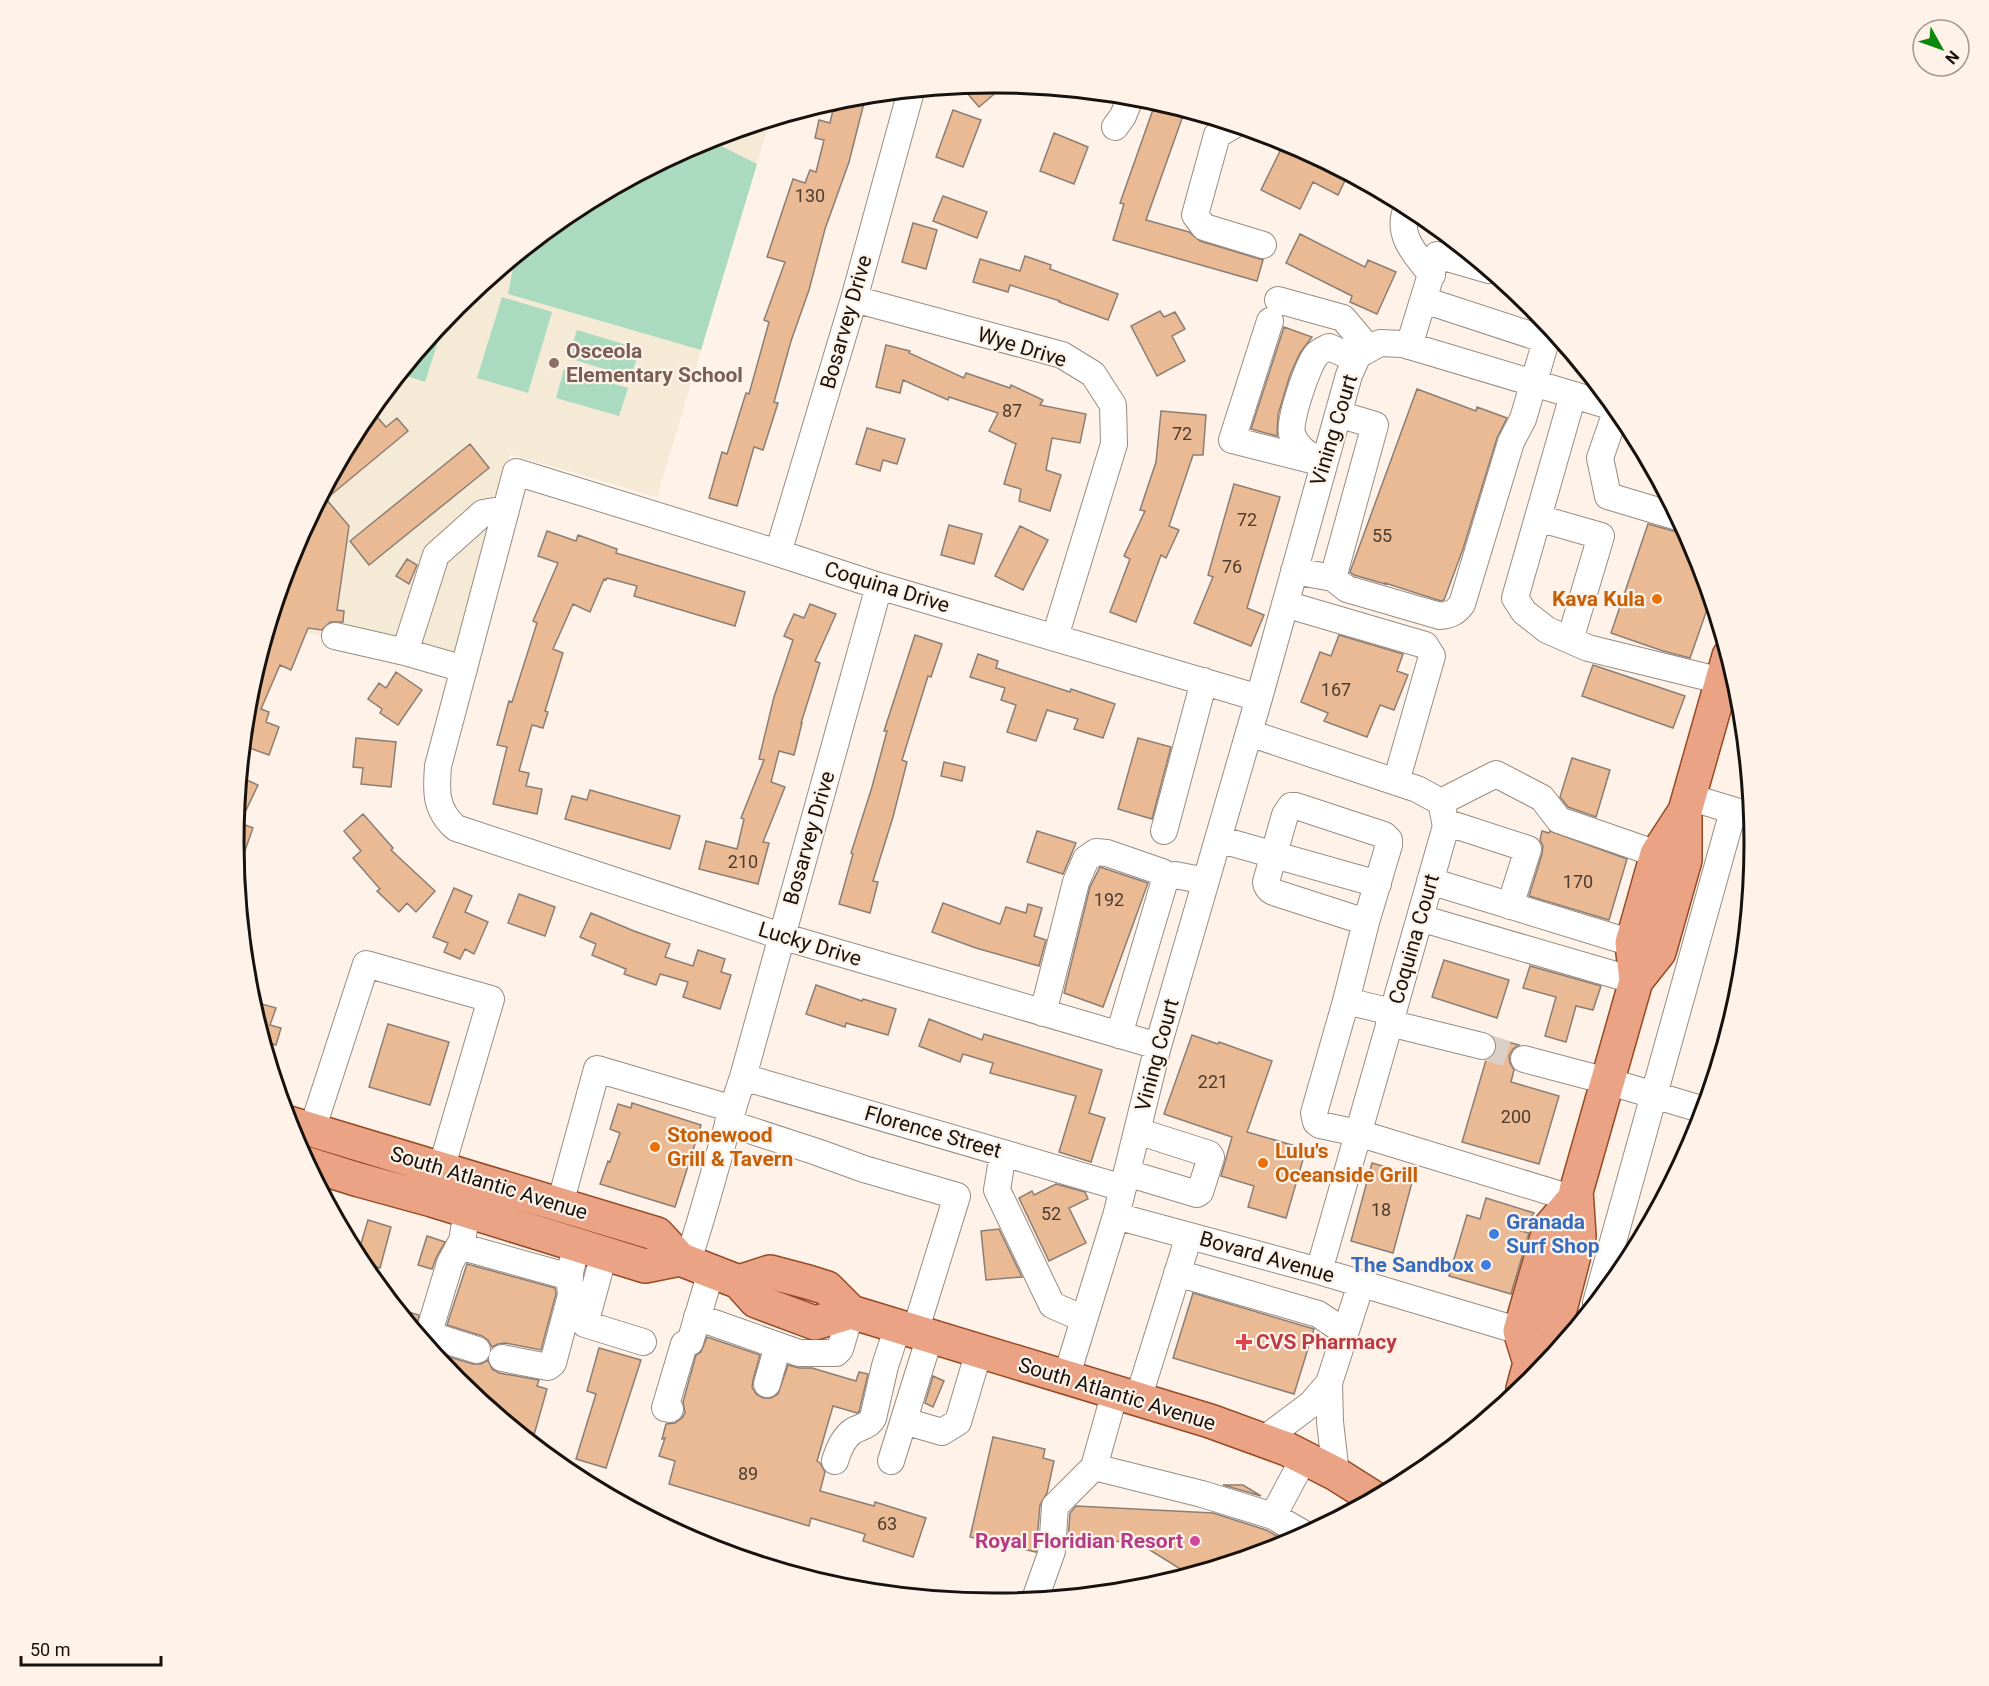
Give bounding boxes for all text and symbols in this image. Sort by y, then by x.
north arrow [1911,18,1971,78]
text: N [1941,47,1963,68]
house number: 130 [795,185,825,206]
street label: Bosarvey Drive [815,252,877,392]
street label: Wye Drive [975,322,1069,372]
place label: Osceola Elementary School [566,339,743,387]
marker: Osceola Elementary School [547,356,561,370]
street label: Vining Court [1306,371,1362,489]
house number: 87 [1002,400,1022,421]
house number: 72 [1172,423,1192,444]
house number: 72 [1237,509,1257,530]
house number: 55 [1372,525,1392,546]
house number: 76 [1222,556,1242,577]
street label: Coquina Drive [821,557,953,617]
place label: Kava Kula [1552,587,1645,611]
marker: Kava Kula [1650,592,1664,606]
house number: 167 [1321,679,1351,700]
street label: Bosarvey Drive [778,768,840,908]
house number: 210 [728,851,758,872]
street label: Coquina Court [1384,871,1444,1007]
house number: 170 [1563,871,1593,892]
house number: 192 [1094,889,1124,910]
street label: Lucky Drive [756,917,864,971]
street label: Vining Court [1130,996,1184,1114]
house number: 221 [1198,1071,1228,1092]
street label: Florence Street [862,1101,1004,1163]
house number: 200 [1501,1106,1531,1127]
place label: Stonewood Grill & Tavern [667,1123,793,1171]
place label: Lulu's Oceanside Grill [1275,1139,1418,1187]
marker: Stonewood Grill & Tavern [648,1140,662,1154]
street label: South Atlantic Avenue [387,1142,591,1224]
marker: Lulu's Oceanside Grill [1256,1156,1270,1170]
house number: 18 [1371,1199,1391,1220]
house number: 52 [1041,1203,1061,1224]
place label: Granada Surf Shop [1506,1210,1600,1258]
street label: Bovard Avenue [1197,1226,1337,1288]
marker: Granada Surf Shop [1487,1227,1501,1241]
place label: The Sandbox [1351,1253,1474,1277]
marker: The Sandbox [1479,1258,1493,1272]
place label: CVS Pharmacy [1256,1330,1397,1354]
marker: CVS Pharmacy [1237,1335,1251,1349]
street label: South Atlantic Avenue [1015,1353,1219,1435]
house number: 89 [738,1463,758,1484]
house number: 63 [877,1513,897,1534]
place label: Royal Floridian Resort [975,1529,1183,1553]
marker: Royal Floridian Resort [1188,1534,1202,1548]
scale bar [21,1629,160,1667]
text: 50 m [30,1639,70,1660]

